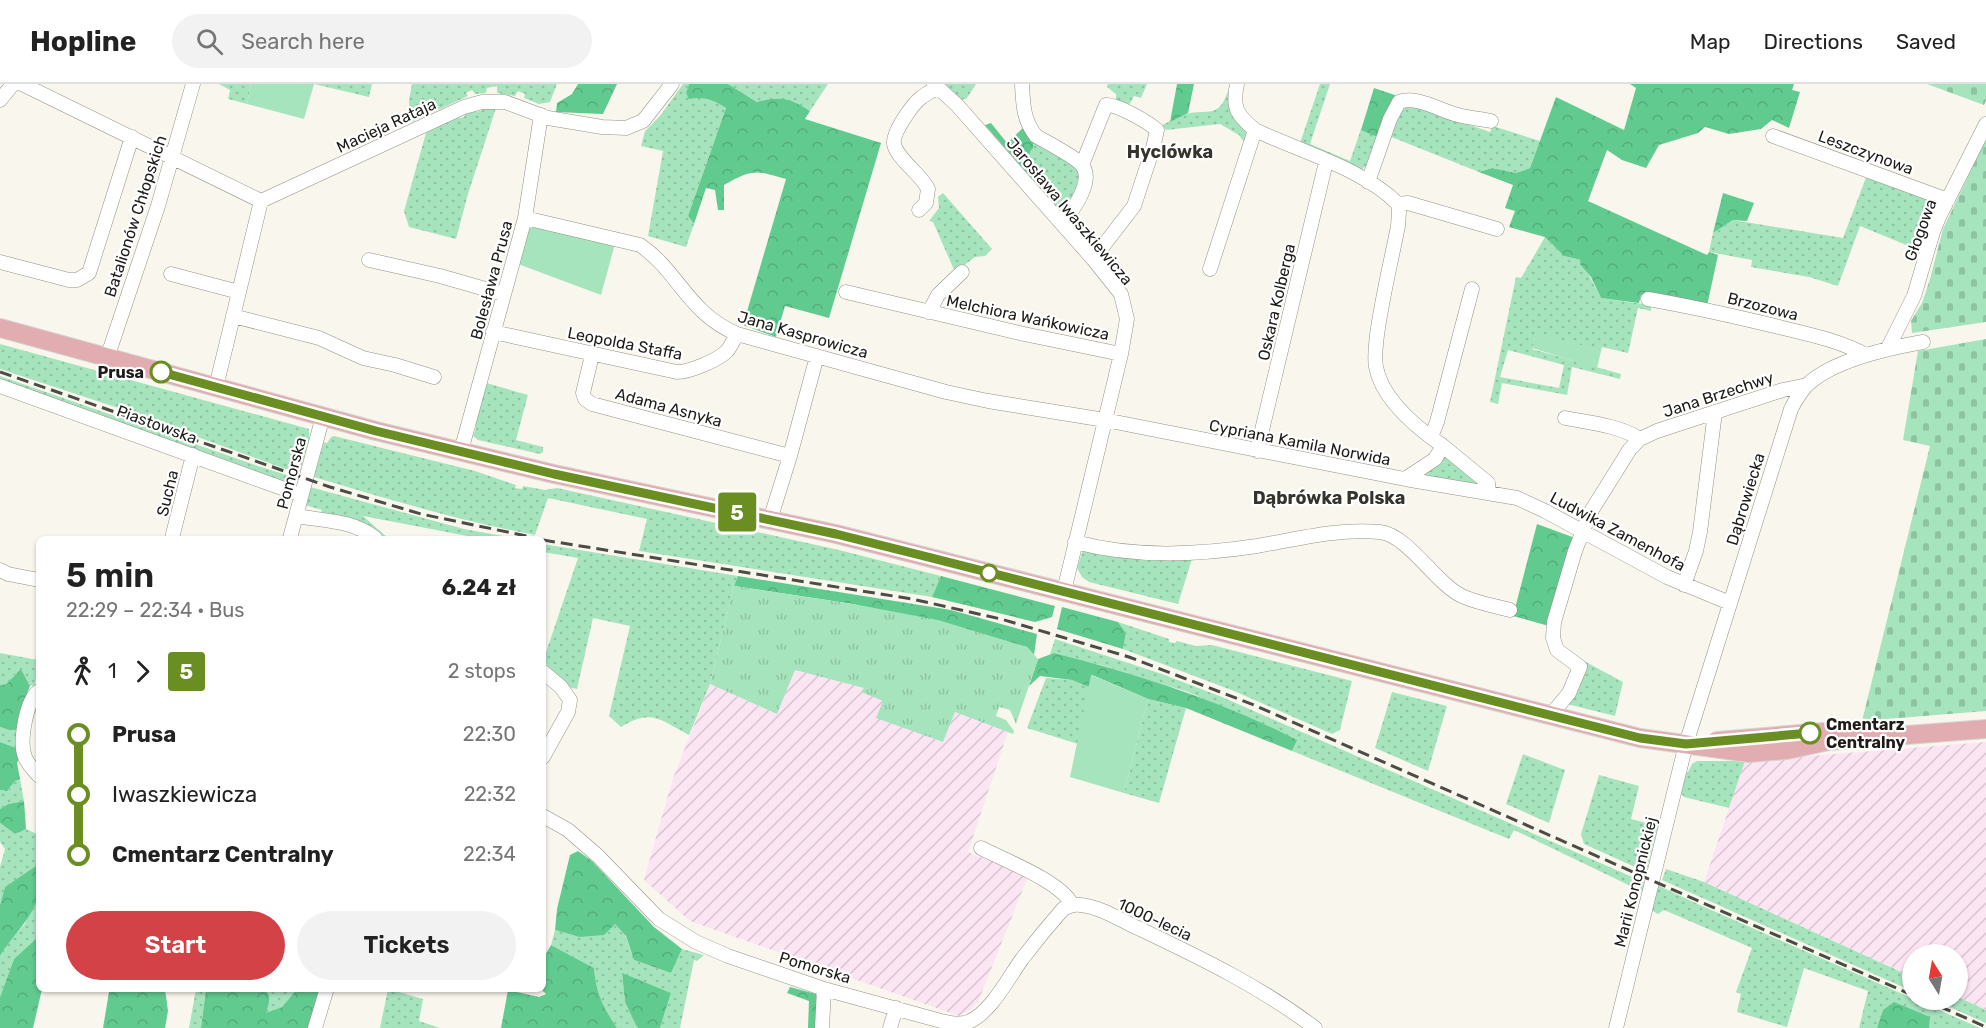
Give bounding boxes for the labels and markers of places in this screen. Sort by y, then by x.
marker: Prusa [150,361,172,383]
place label: Prusa [97,363,144,382]
unlabelled marker [980,564,998,582]
place label: Cmentarz Centralny [1826,715,1906,752]
marker: Cmentarz Centralny [1799,722,1821,744]

